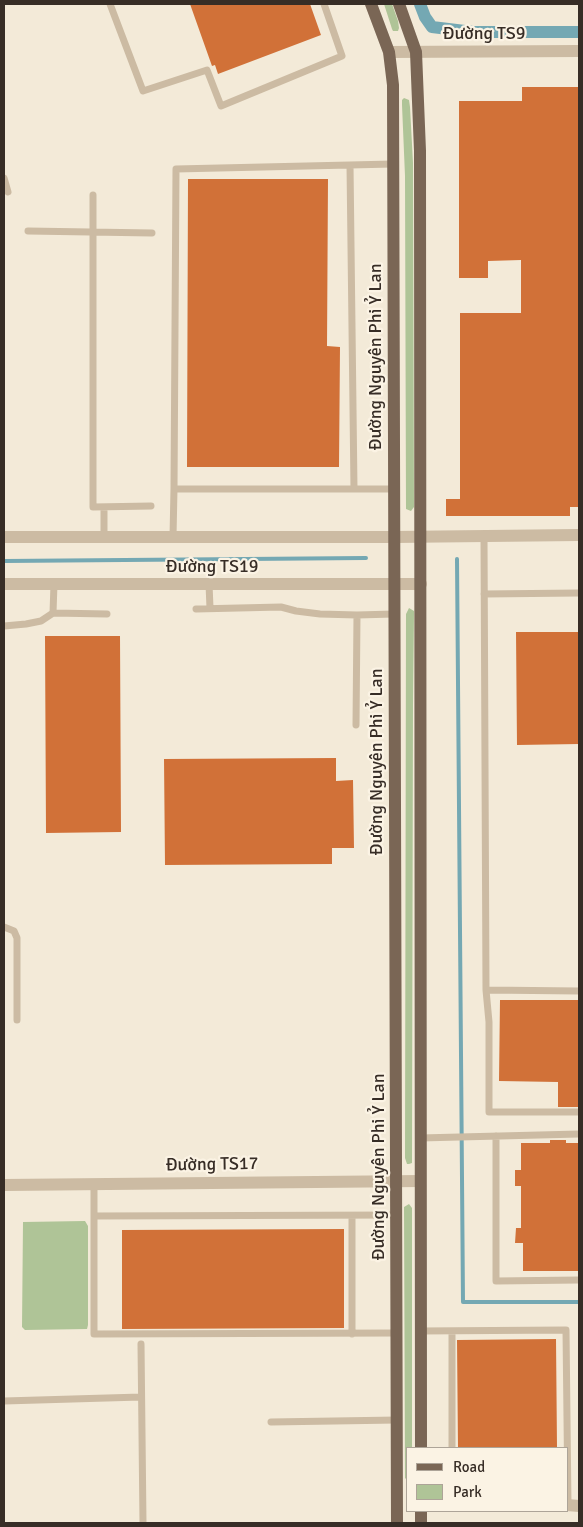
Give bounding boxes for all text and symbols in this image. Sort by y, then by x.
street label: Đường TS9 [442,23,526,45]
street label: Đường Nguyên Phi Ỷ Lan [365,263,387,451]
street label: Đường TS19 [166,556,258,578]
street label: Đường Nguyên Phi Ỷ Lan [366,668,388,856]
street label: Đường Nguyên Phi Ỷ Lan [368,1073,390,1261]
street label: Đường TS17 [165,1153,259,1177]
legend [406,1447,568,1512]
text: Road [453,1458,485,1476]
text: Park [453,1483,482,1501]

